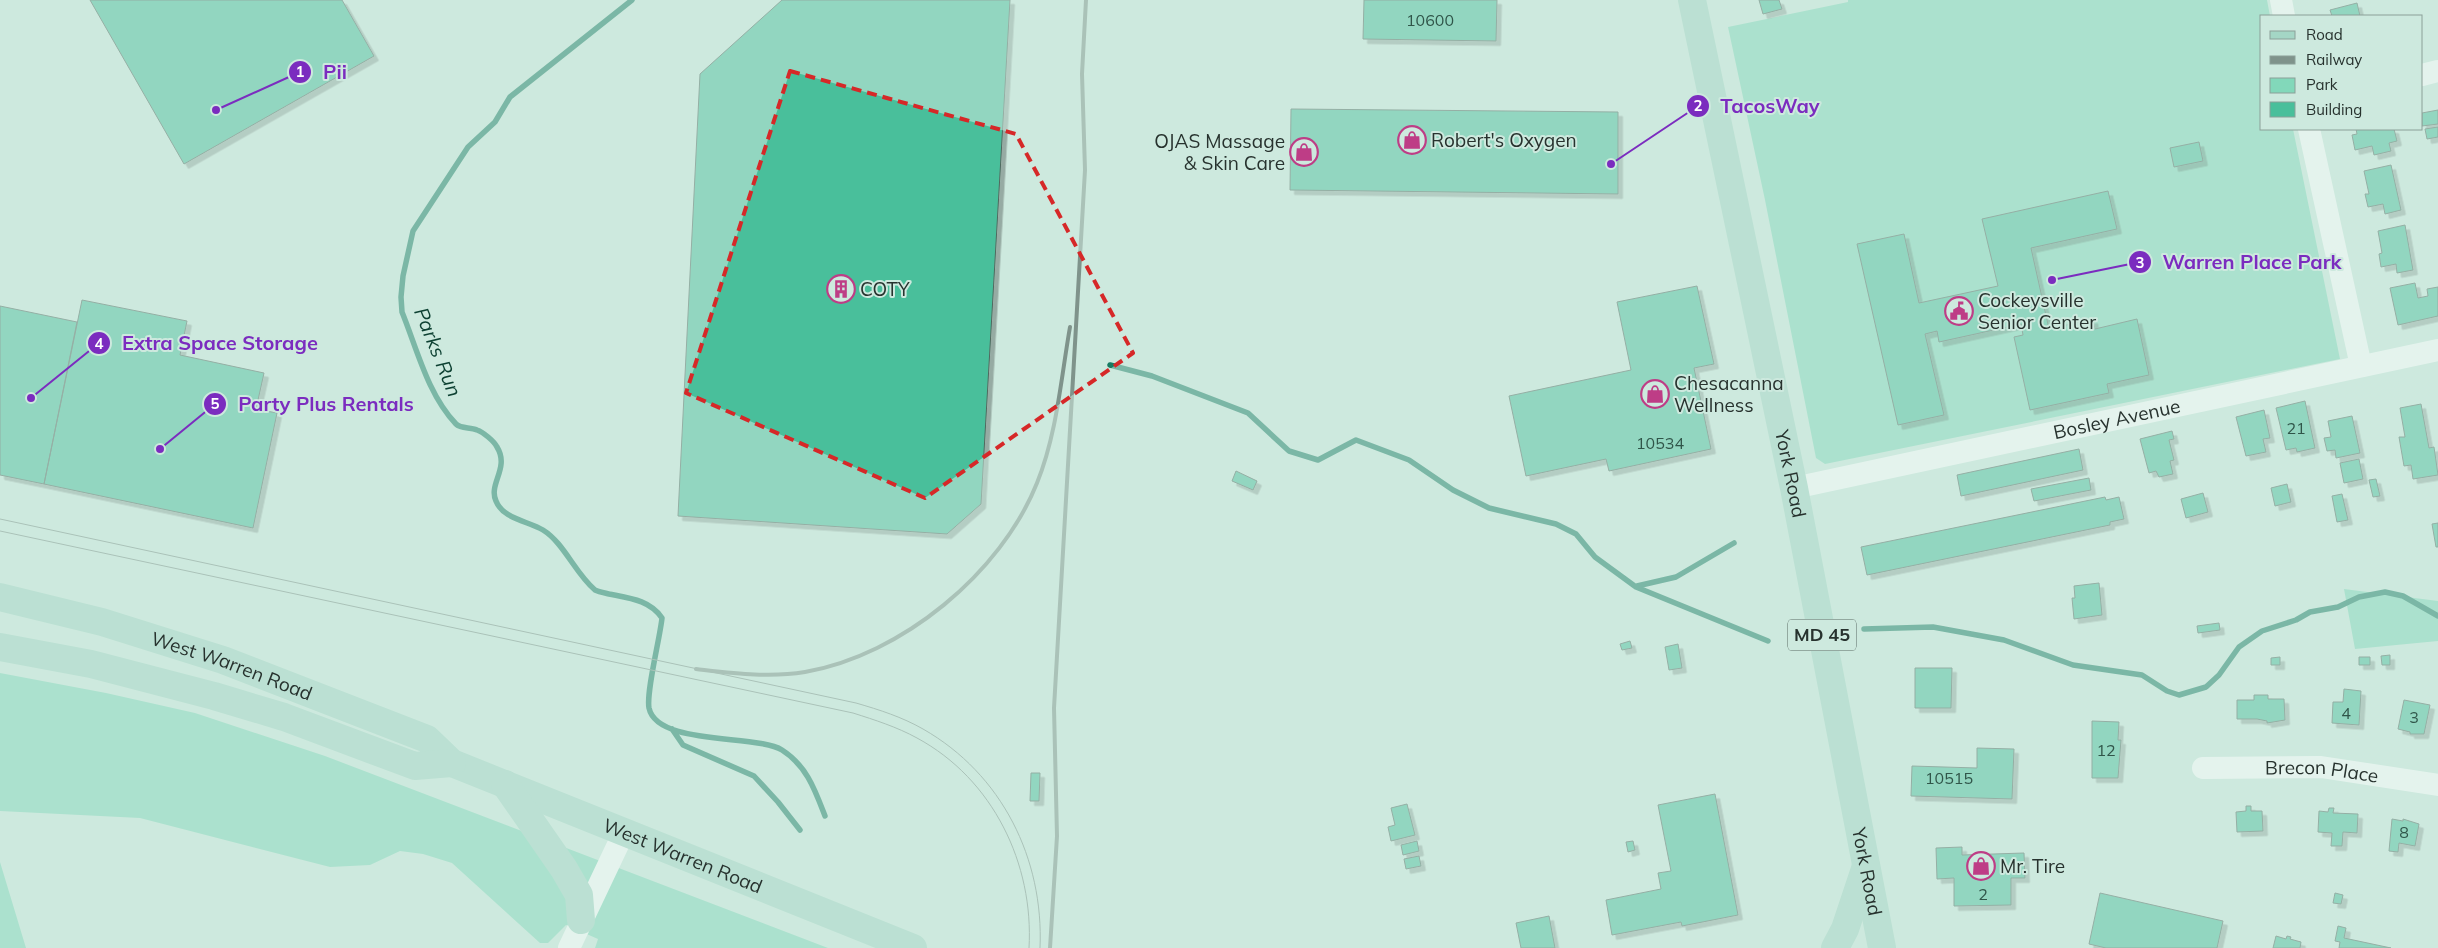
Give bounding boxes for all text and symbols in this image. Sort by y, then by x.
house number: 10600 [1406,10,1454,30]
legend [2260,15,2423,130]
text: Road [2306,25,2343,44]
text: Railway [2306,50,2362,69]
callout: Pii [288,54,356,89]
text: Pii [323,59,347,84]
text: 1 [295,62,305,81]
text: Park [2306,75,2338,94]
callout: TacosWay [1685,89,1829,124]
text: TacosWay [1720,93,1820,118]
text: 2 [1693,96,1703,115]
text: Building [2306,100,2362,119]
shop icon: Robert's Oxygen [1397,125,1427,155]
place label: Robert's Oxygen [1431,128,1577,152]
place label: OJAS Massage & Skin Care [1154,129,1285,175]
shop icon: OJAS Massage & Skin Care [1289,137,1319,167]
callout: Warren Place Park [2127,245,2351,280]
text: Warren Place Park [2162,249,2343,274]
text: 3 [2135,253,2145,272]
building icon: COTY [826,274,856,304]
place label: COTY [860,277,910,301]
place label: Cockeysville Senior Center [1978,288,2096,334]
public building icon: Cockeysville Senior Center [1944,296,1974,326]
water label: Parks Run [409,303,468,400]
callout: Extra Space Storage [87,326,328,361]
text: Extra Space Storage [122,330,318,355]
text: 4 [94,334,104,353]
place label: Chesacanna Wellness [1674,371,1784,417]
shop icon: Chesacanna Wellness [1640,379,1670,409]
callout: Party Plus Rentals [203,386,424,421]
text: Party Plus Rentals [238,391,414,416]
text: 5 [210,394,220,413]
street label: Bosley Avenue [2051,394,2182,444]
house number: 21 [2286,418,2306,438]
street label: York Road [1770,427,1811,520]
house number: 10534 [1636,433,1684,453]
road number: MD 45 [1788,620,1856,650]
street label: West Warren Road [148,626,316,705]
house number: 4 [2341,703,2351,723]
house number: 3 [2409,707,2419,727]
house number: 12 [2096,740,2116,760]
street label: Brecon Place [2265,755,2380,788]
house number: 10515 [1925,768,1973,788]
street label: West Warren Road [600,813,766,898]
house number: 8 [2399,822,2409,842]
street label: York Road [1847,824,1888,918]
shop icon: Mr. Tire [1966,851,1996,881]
place label: Mr. Tire [2000,854,2065,878]
house number: 2 [1978,884,1988,904]

